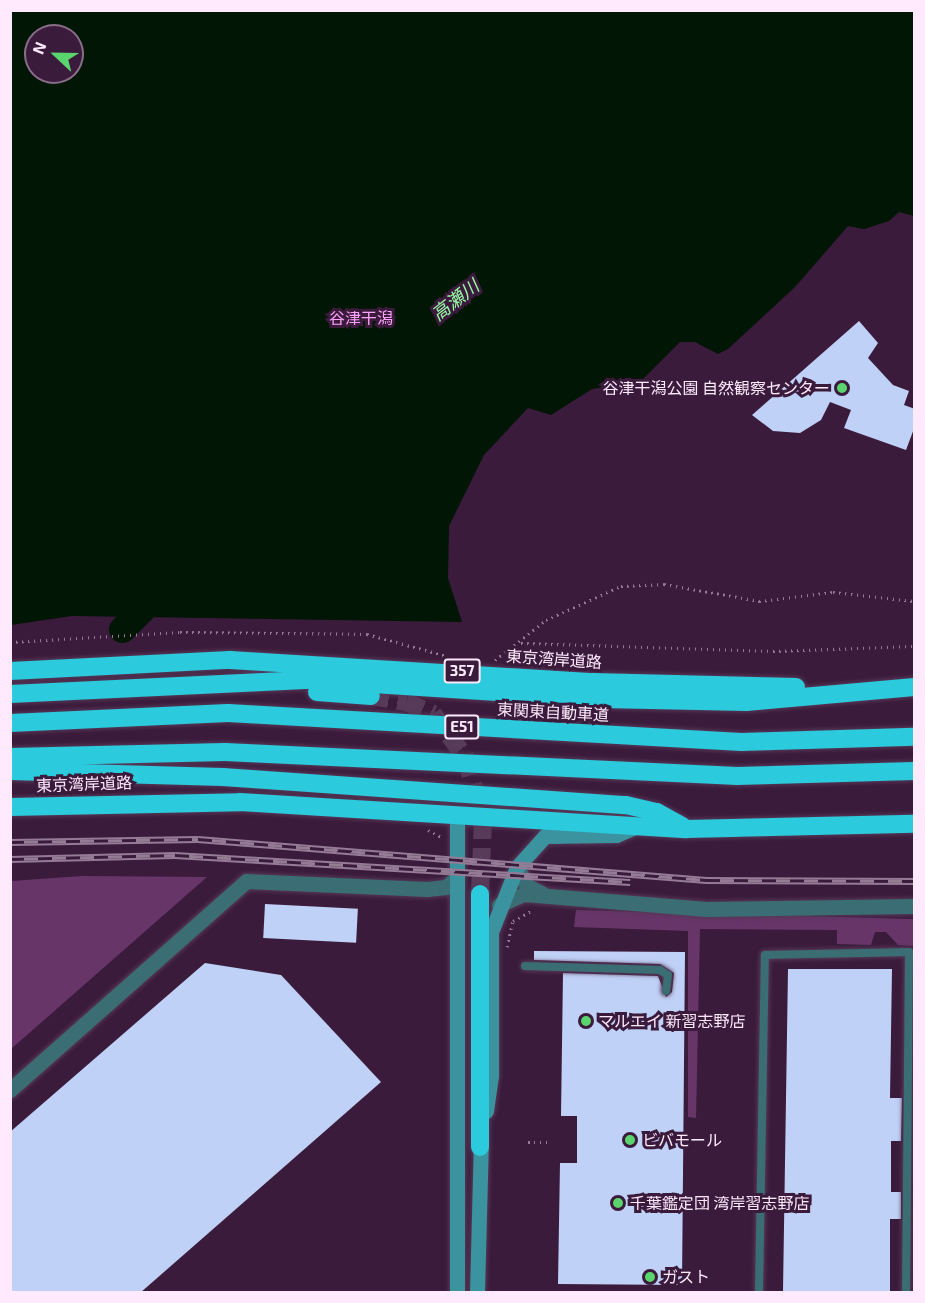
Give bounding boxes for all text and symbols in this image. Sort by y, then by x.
north arrow [24,24,84,84]
text: N [28,39,50,57]
water label: 高瀬川 [427,275,483,325]
park label: 谷津干潟 [329,308,393,328]
place label: 谷津干潟公園 自然観察センター [602,378,830,398]
marker: 谷津干潟公園 自然観察センター [835,381,849,395]
street label: 東京湾岸道路 [505,646,603,672]
road number: 357 [442,659,482,683]
street label: 東関東自動車道 [497,699,609,725]
road number: E51 [444,715,480,739]
street label: 東京湾岸道路 [36,773,132,795]
place label: マルエイ 新習志野店 [598,1011,746,1031]
marker: マルエイ 新習志野店 [579,1014,593,1028]
place label: ビバモール [642,1130,722,1150]
marker: ビバモール [623,1133,637,1147]
place label: 千葉鑑定団 湾岸習志野店 [630,1193,810,1213]
marker: 千葉鑑定団 湾岸習志野店 [611,1196,625,1210]
place label: ガスト [662,1267,710,1287]
marker: ガスト [643,1270,657,1284]

